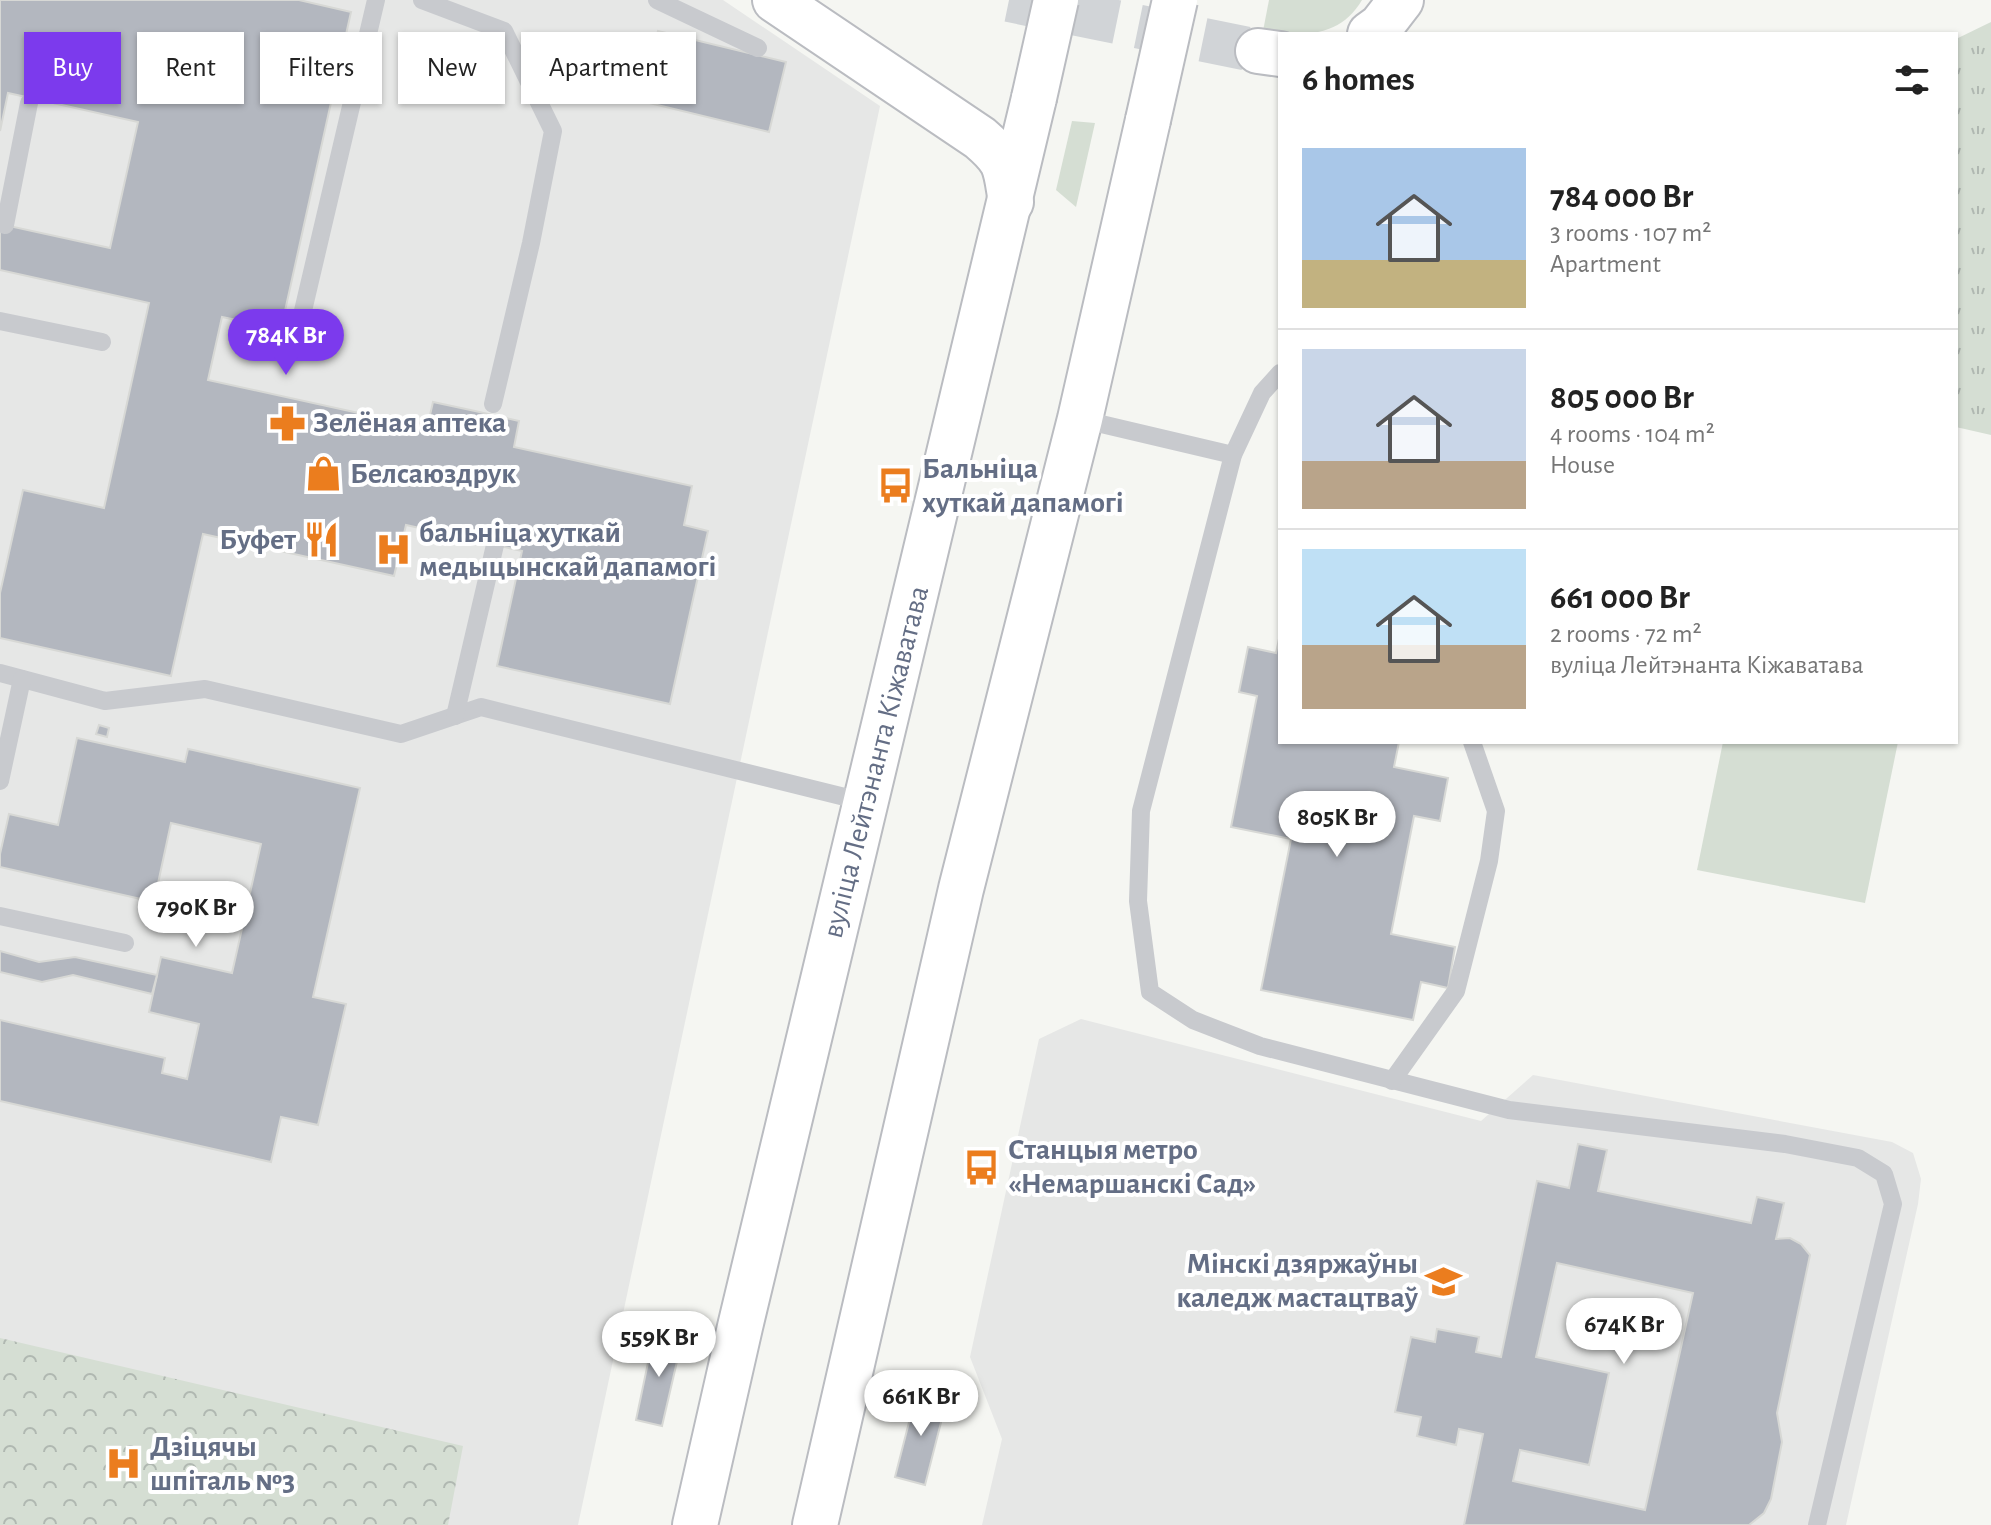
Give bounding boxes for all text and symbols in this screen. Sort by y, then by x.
chip: Buy [24,32,121,104]
chip: Rent [137,32,244,104]
chip: Filters [260,32,382,104]
chip: New [398,32,505,104]
chip: Apartment [521,32,696,104]
icon: filters [1890,58,1934,102]
text: 6 homes [1302,63,1415,97]
icon: home [1366,180,1462,276]
text: 784 000 Br [1550,180,1693,214]
text: 3 rooms · 107 m² [1550,220,1711,246]
text: Apartment [1550,251,1661,277]
pin: 784K Br [212,309,360,377]
text: 784K Br [246,322,326,348]
icon: home [1366,381,1462,477]
text: 805 000 Br [1550,381,1694,415]
pharmacy icon: Зелёная аптека [268,404,306,442]
place label: Зелёная аптека [313,408,506,438]
text: 4 rooms · 104 m² [1550,421,1715,447]
text: House [1550,452,1615,478]
place label: Бальніца хуткай дапамогі [922,454,1124,518]
shop icon: Белсаюздрук [305,455,343,493]
place label: Белсаюздрук [350,459,516,489]
bus stop icon: Бальніца хуткай дапамогі [877,467,915,505]
place label: бальніца хуткай медыцынскай дапамогі [419,518,716,582]
restaurant icon: Буфет [303,521,341,559]
place label: Буфет [219,525,296,555]
hospital icon: бальніца хуткай медыцынскай дапамогі [374,531,412,569]
icon: home [1366,581,1462,677]
text: 661 000 Br [1550,581,1690,615]
street label: вуліца Лейтэнанта Кіжаватава [818,583,934,941]
text: 2 rooms · 72 m² [1550,621,1702,647]
text: вуліца Лейтэнанта Кіжаватава [1550,652,1864,678]
pin: 805K Br [1263,791,1411,859]
text: 805K Br [1297,804,1377,830]
pin: 790K Br [122,881,270,949]
text: 790K Br [156,894,236,920]
place label: Станцыя метро «Немаршанскі Сад» [1008,1135,1256,1199]
bus stop icon: Станцыя метро «Немаршанскі Сад» [963,1148,1001,1186]
place label: Мінскі дзяржаўны каледж мастацтваў [1177,1249,1418,1313]
school or university icon: Мінскі дзяржаўны каледж мастацтваў [1425,1262,1463,1300]
pin: 674K Br [1550,1298,1698,1366]
pin: 559K Br [585,1311,733,1379]
text: 674K Br [1584,1311,1664,1337]
text: 559K Br [620,1324,698,1350]
pin: 661K Br [847,1370,995,1438]
text: 661K Br [882,1383,960,1409]
place label: Дзіцячы шпіталь №3 [150,1432,295,1496]
hospital icon: Дзіцячы шпіталь №3 [105,1445,143,1483]

